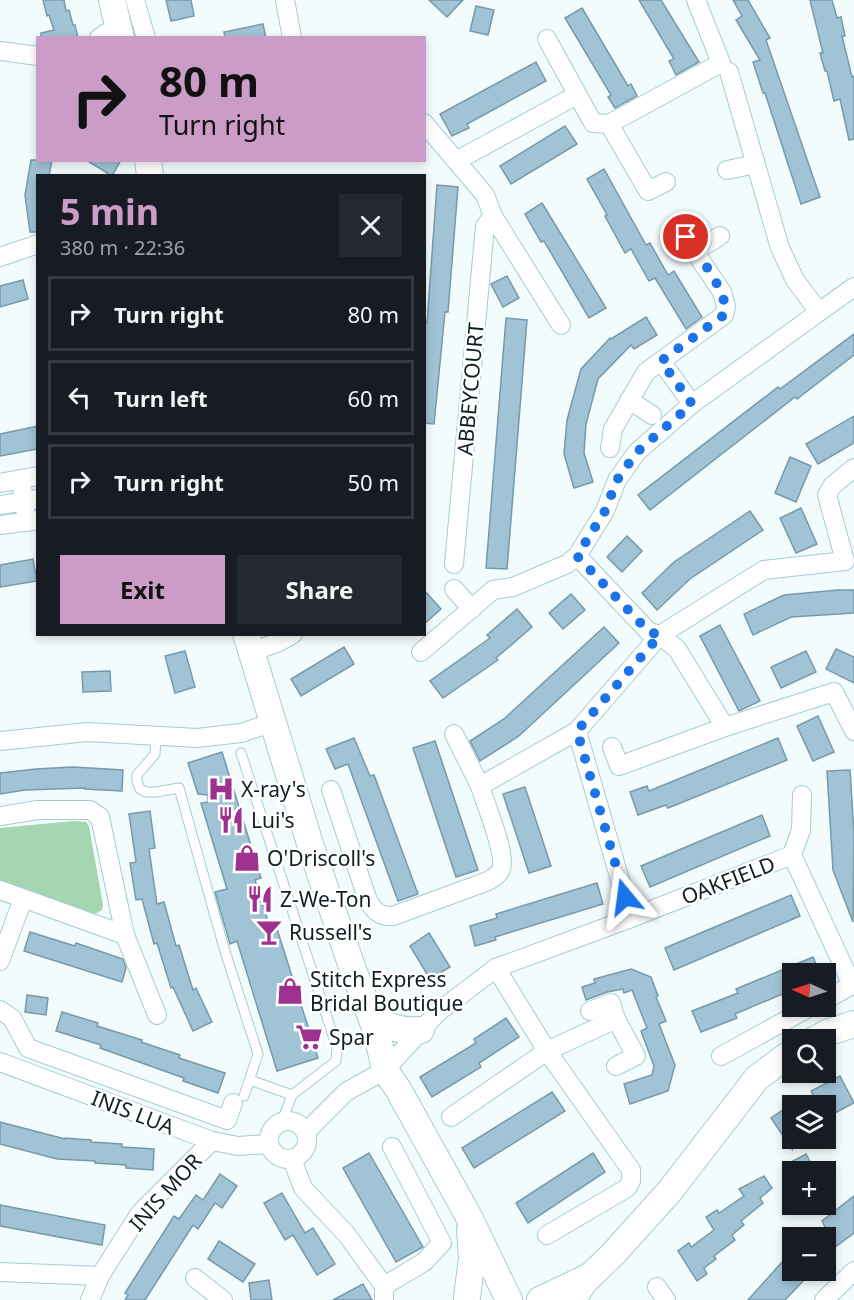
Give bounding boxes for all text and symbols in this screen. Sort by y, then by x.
text: 80 m [159,52,259,109]
icon: right [60,60,138,138]
text: Turn right [159,106,285,143]
text: 5 min [60,187,159,236]
button: close [339,194,402,257]
pin [660,211,711,262]
icon: arrive [669,220,702,253]
text: 380 m · 22:36 [60,234,185,261]
icon: right [63,297,96,330]
text: Turn right [114,299,224,329]
text: 80 m [348,299,399,329]
street label: ABBEYCOURT [450,321,490,457]
icon: left [63,381,96,414]
text: Turn left [114,383,208,413]
text: 60 m [348,383,399,413]
icon: right [63,465,96,498]
text: Turn right [114,467,224,497]
text: 50 m [348,467,399,497]
button: Exit [60,555,225,624]
button: Share [237,555,402,624]
hospital icon: X-ray's [206,774,236,804]
place label: X-ray's [241,775,306,803]
restaurant icon: Lui's [216,805,246,835]
place label: Lui's [251,806,295,834]
shop icon: O'Driscoll's [232,843,262,873]
place label: O'Driscoll's [267,844,375,872]
street label: OAKFIELD [677,849,779,911]
position arrow [593,865,657,929]
restaurant icon: Z-We-Ton [245,884,275,914]
place label: Z-We-Ton [280,885,372,913]
bar icon: Russell's [254,917,284,947]
place label: Russell's [289,918,372,946]
north arrow [782,963,836,1017]
map controls [782,963,836,1281]
place label: Stitch Express Bridal Boutique [310,965,463,1017]
shop icon: Stitch Express Bridal Boutique [275,976,305,1006]
supermarket icon: Spar [294,1022,324,1052]
place label: Spar [329,1023,374,1051]
button: search [782,1029,836,1083]
street label: INIS LUA [88,1083,179,1141]
button: layers [782,1095,836,1149]
street label: INIS MOR [123,1147,207,1237]
button: + [782,1161,836,1215]
button: − [782,1227,836,1281]

